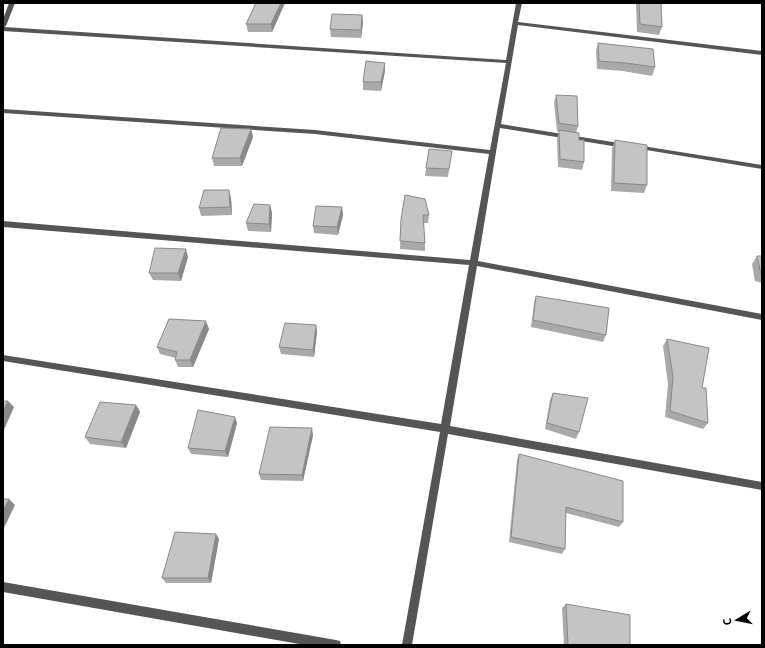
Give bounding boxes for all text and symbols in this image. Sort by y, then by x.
north arrow [717,600,757,640]
text: С [719,617,735,627]

